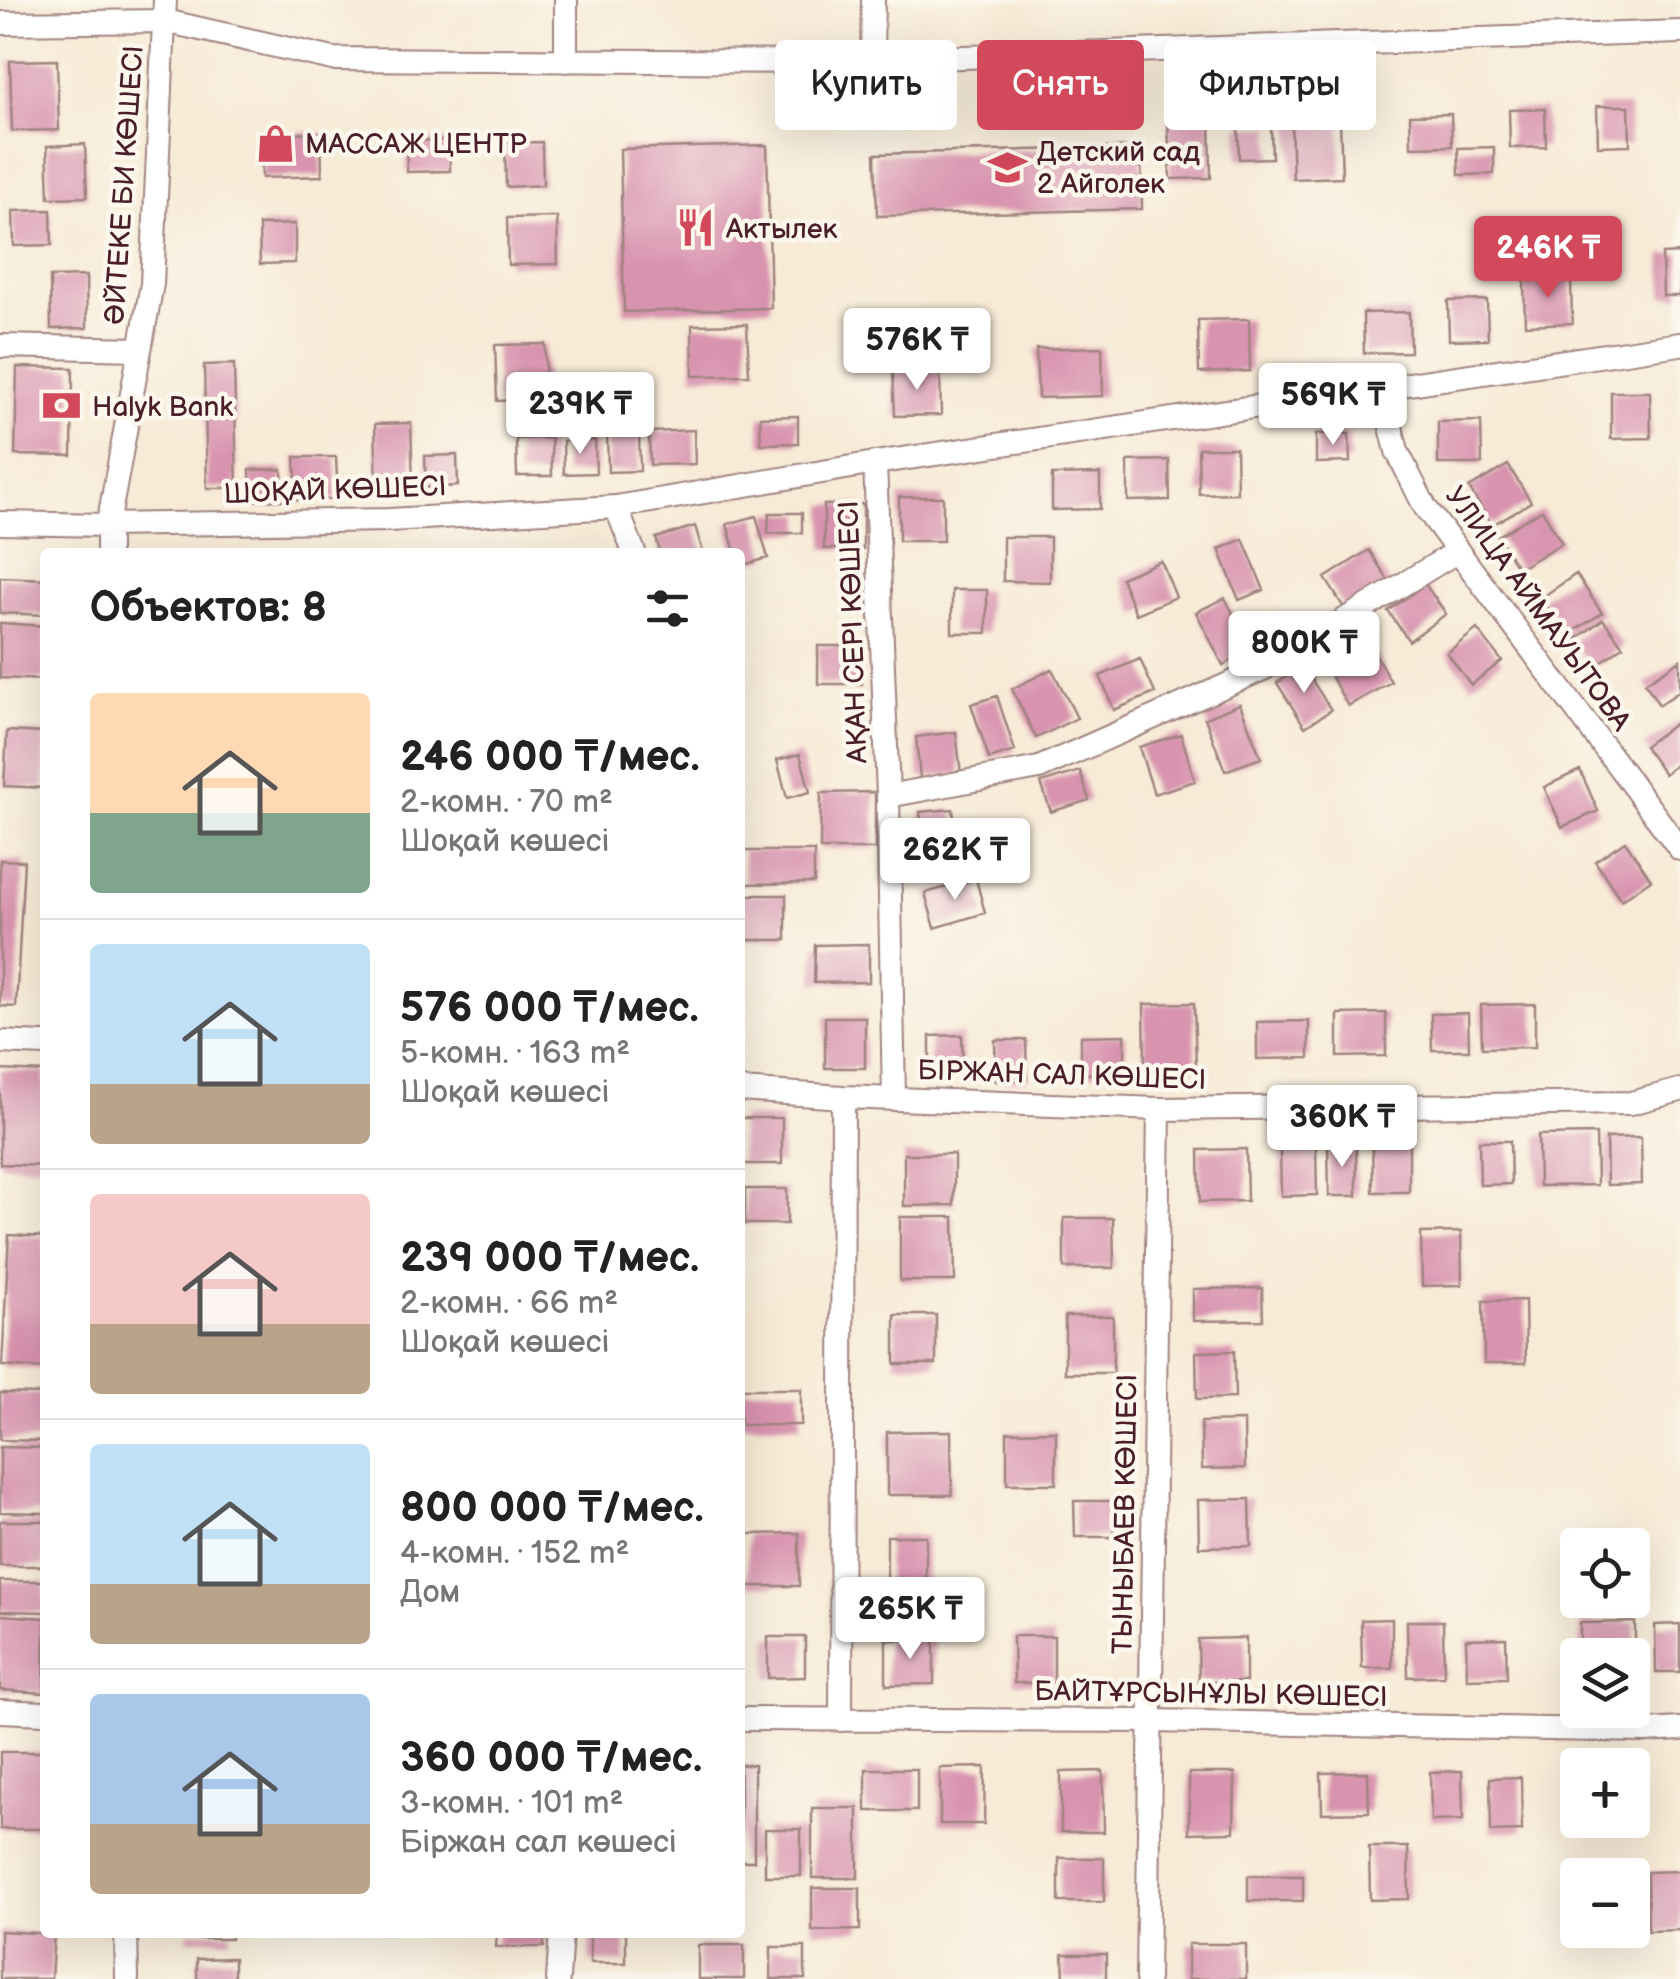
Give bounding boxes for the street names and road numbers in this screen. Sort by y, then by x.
street label: ӘЙТЕКЕ БИ КӨШЕСІ [98,44,151,326]
street label: ШОҚАЙ КӨШЕСІ [223,470,447,511]
street label: УЛИЦА АЙМАУЫТОВА [1438,480,1638,738]
street label: АҚАН СЕРІ КӨШЕСІ [832,500,875,765]
street label: БІРЖАН САЛ КӨШЕСІ [917,1054,1207,1097]
street label: ТЫНЫБАЕВ КӨШЕСІ [1107,1374,1144,1654]
street label: БАЙТҰРСЫНҰЛЫ КӨШЕСІ [1034,1675,1388,1714]

